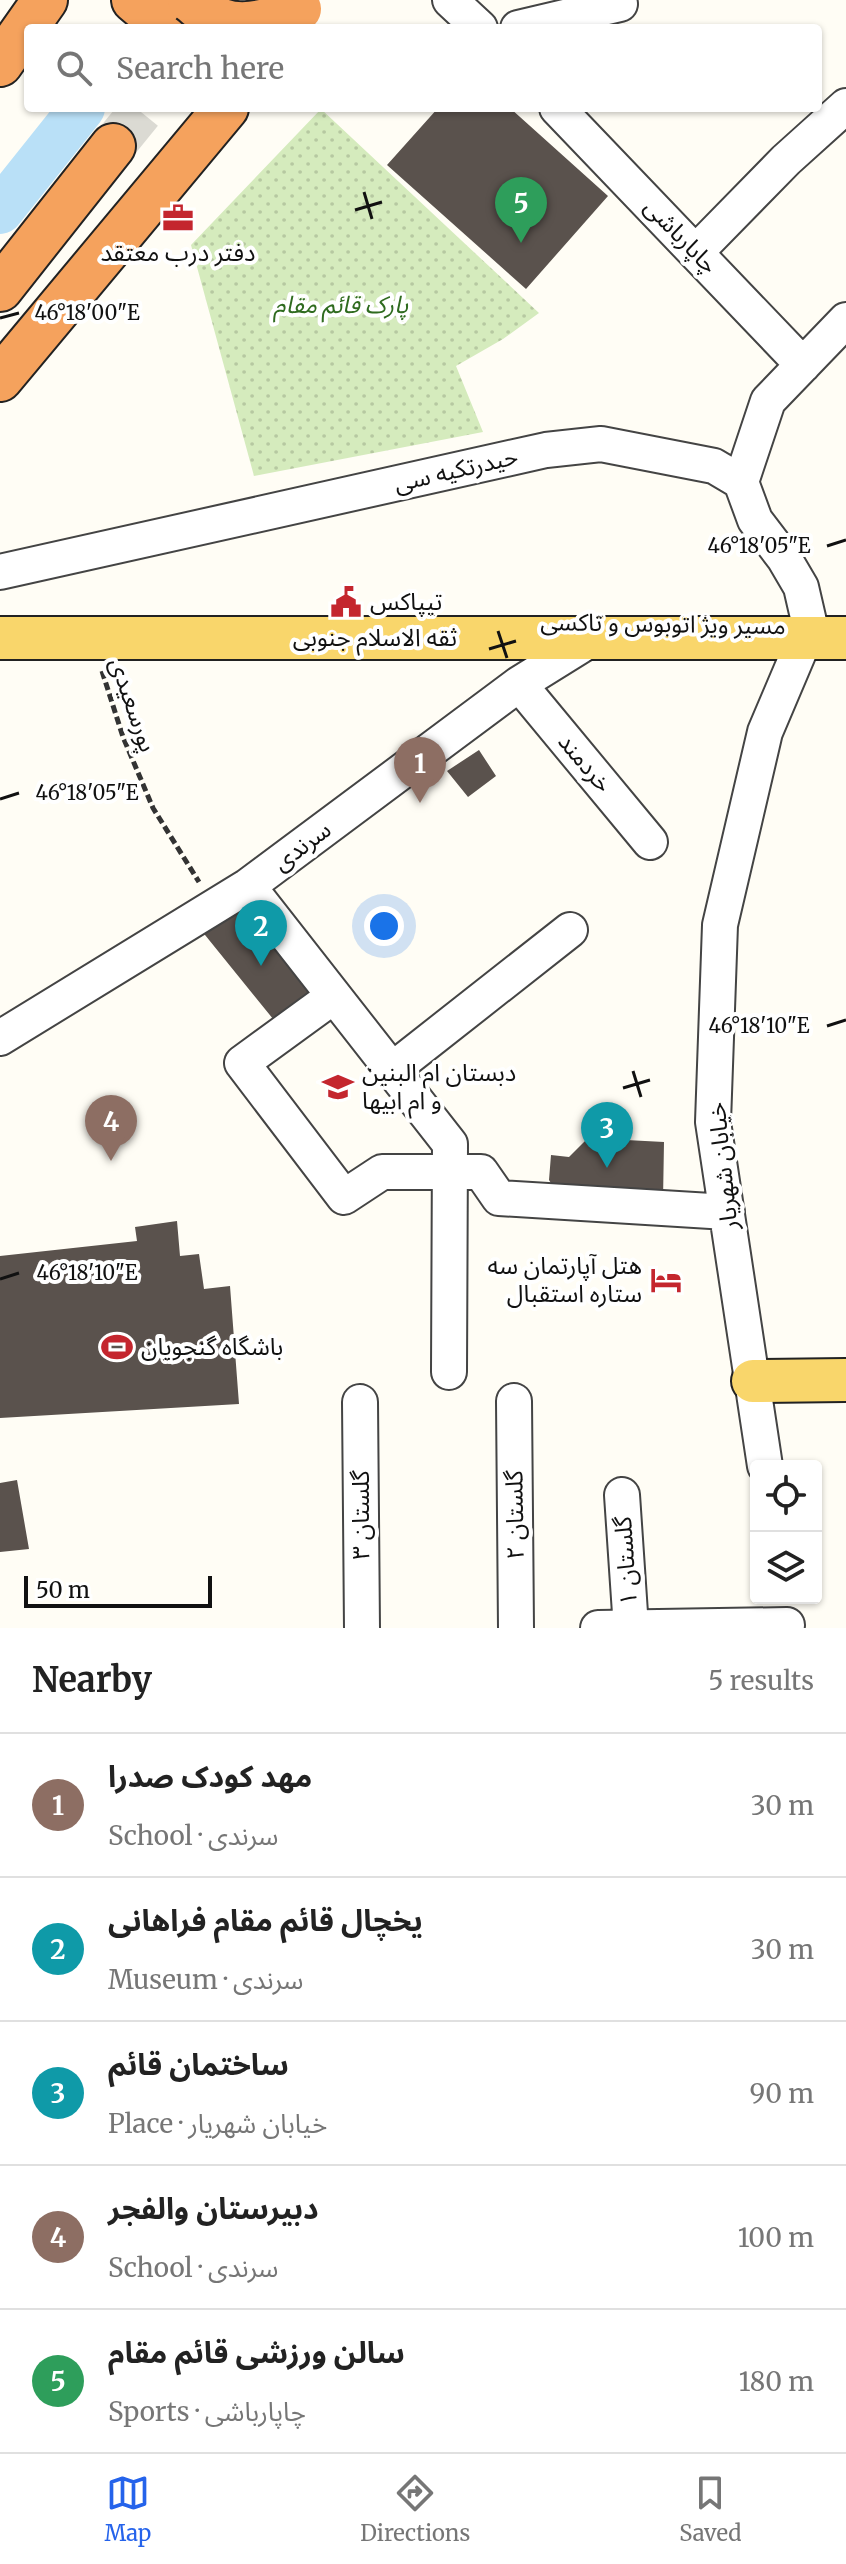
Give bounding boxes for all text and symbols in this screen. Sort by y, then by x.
search box [24,24,822,112]
icon: search [52,46,96,90]
text: Search here [116,49,284,87]
pin: 5 [495,177,547,243]
street label: چاپارباشی [638,191,725,280]
office icon: دفتر درب معتقد [161,201,195,235]
place label: دفتر درب معتقد [101,237,255,268]
park label: پارک قائم مقام [273,289,409,323]
text: 46°18'00"E [34,300,140,325]
street label: حیدرتکیه سی [391,440,521,499]
text: 46°18'05"E [708,533,811,558]
public building icon: تیپاکس [329,585,363,619]
place label: تیپاکس [370,586,442,617]
street label: مسیر ویژ اتوبوس و تاکسی [540,606,786,641]
street label: ثقه الاسلام جنوبی [293,622,457,656]
street label: پورسعیدی [103,654,164,756]
street label: خردمند [552,727,619,799]
pin: 1 [394,737,446,803]
text: 46°18'05"E [36,780,139,805]
street label: سرندی [266,814,337,878]
pin: 2 [235,900,287,966]
your location [364,906,404,946]
text: 46°18'10"E [709,1013,810,1038]
place label: دبستان ام البنین و ام ابیها [362,1057,516,1119]
school or university icon: دبستان ام البنین و ام ابیها [321,1070,355,1104]
pin: 4 [85,1095,137,1161]
street label: خیابان شهریار [700,1101,745,1233]
pin: 3 [581,1102,633,1168]
place label: هتل آپارتمان سه ستاره استقبال [488,1250,642,1309]
text: 46°18'10"E [37,1260,138,1285]
hotel icon: هتل آپارتمان سه ستاره استقبال [649,1263,683,1297]
sports icon: باشگاه گنجویان [100,1330,134,1364]
place label: باشگاه گنجویان [141,1331,283,1362]
map controls [750,1460,822,1604]
button: locate [750,1460,822,1532]
street label: گلستان ۳ [345,1469,376,1560]
street label: گلستان ۲ [498,1469,531,1560]
street label: گلستان ۱ [607,1514,644,1607]
button: layers [750,1532,822,1604]
scale bar [24,1572,212,1608]
text: 50 m [36,1576,90,1604]
text: Nearby [32,1659,152,1701]
text: 5 results [708,1664,814,1697]
text: مهد کودک صدرا [108,1757,312,1795]
text: 1 [52,1789,64,1822]
text: 30 m [751,1789,814,1822]
text: School · سرندی [108,1819,278,1852]
text: یخچال قائم مقام فراهانی [108,1901,423,1939]
text: 2 [50,1933,66,1966]
text: 30 m [751,1933,814,1966]
text: Museum · سرندی [108,1963,304,1996]
text: ساختمان قائم [108,2045,289,2083]
text: 3 [51,2077,65,2110]
text: 90 m [750,2077,814,2110]
text: Place · خیابان شهریار [108,2107,327,2140]
text: دبیرستان والفجر [108,2189,319,2227]
text: 4 [50,2221,66,2254]
text: 100 m [738,2221,814,2254]
text: School · سرندی [108,2251,278,2284]
text: سالن ورزشی قائم مقام [108,2333,405,2371]
text: 5 [50,2365,66,2398]
text: 180 m [739,2365,814,2398]
text: Sports · چاپارباشی [108,2395,306,2428]
tab: Map [104,2471,151,2547]
tab: Directions [360,2471,470,2547]
tab: Saved [679,2471,742,2547]

